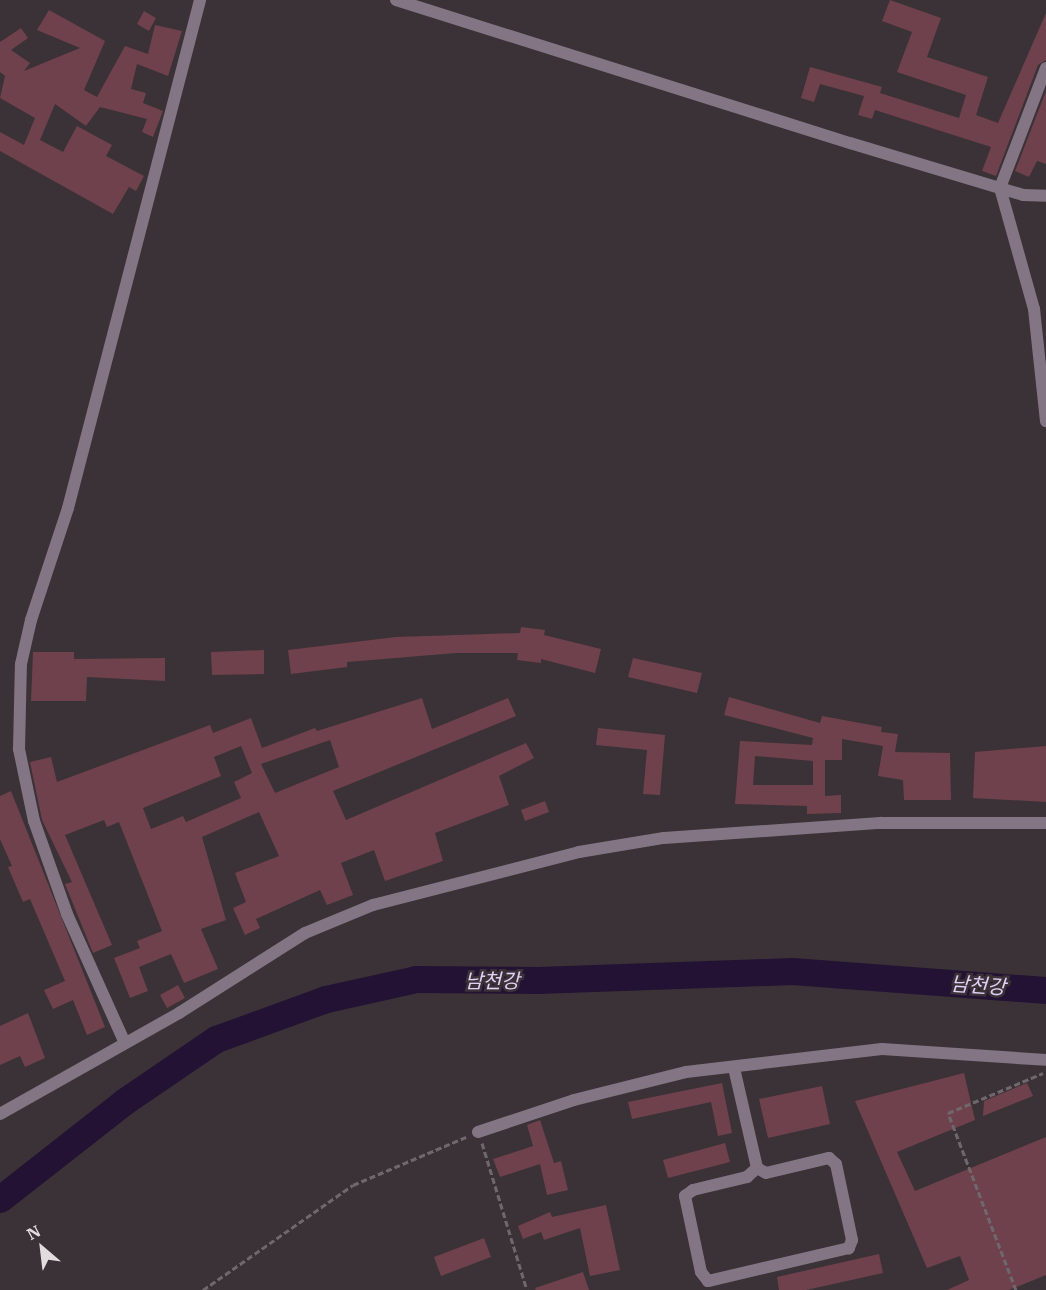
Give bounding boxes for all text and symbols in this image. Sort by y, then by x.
water label: 남천강 [464,968,520,992]
water label: 남천강 [950,971,1006,999]
north arrow [12,1218,72,1278]
text: N [23,1220,44,1244]

